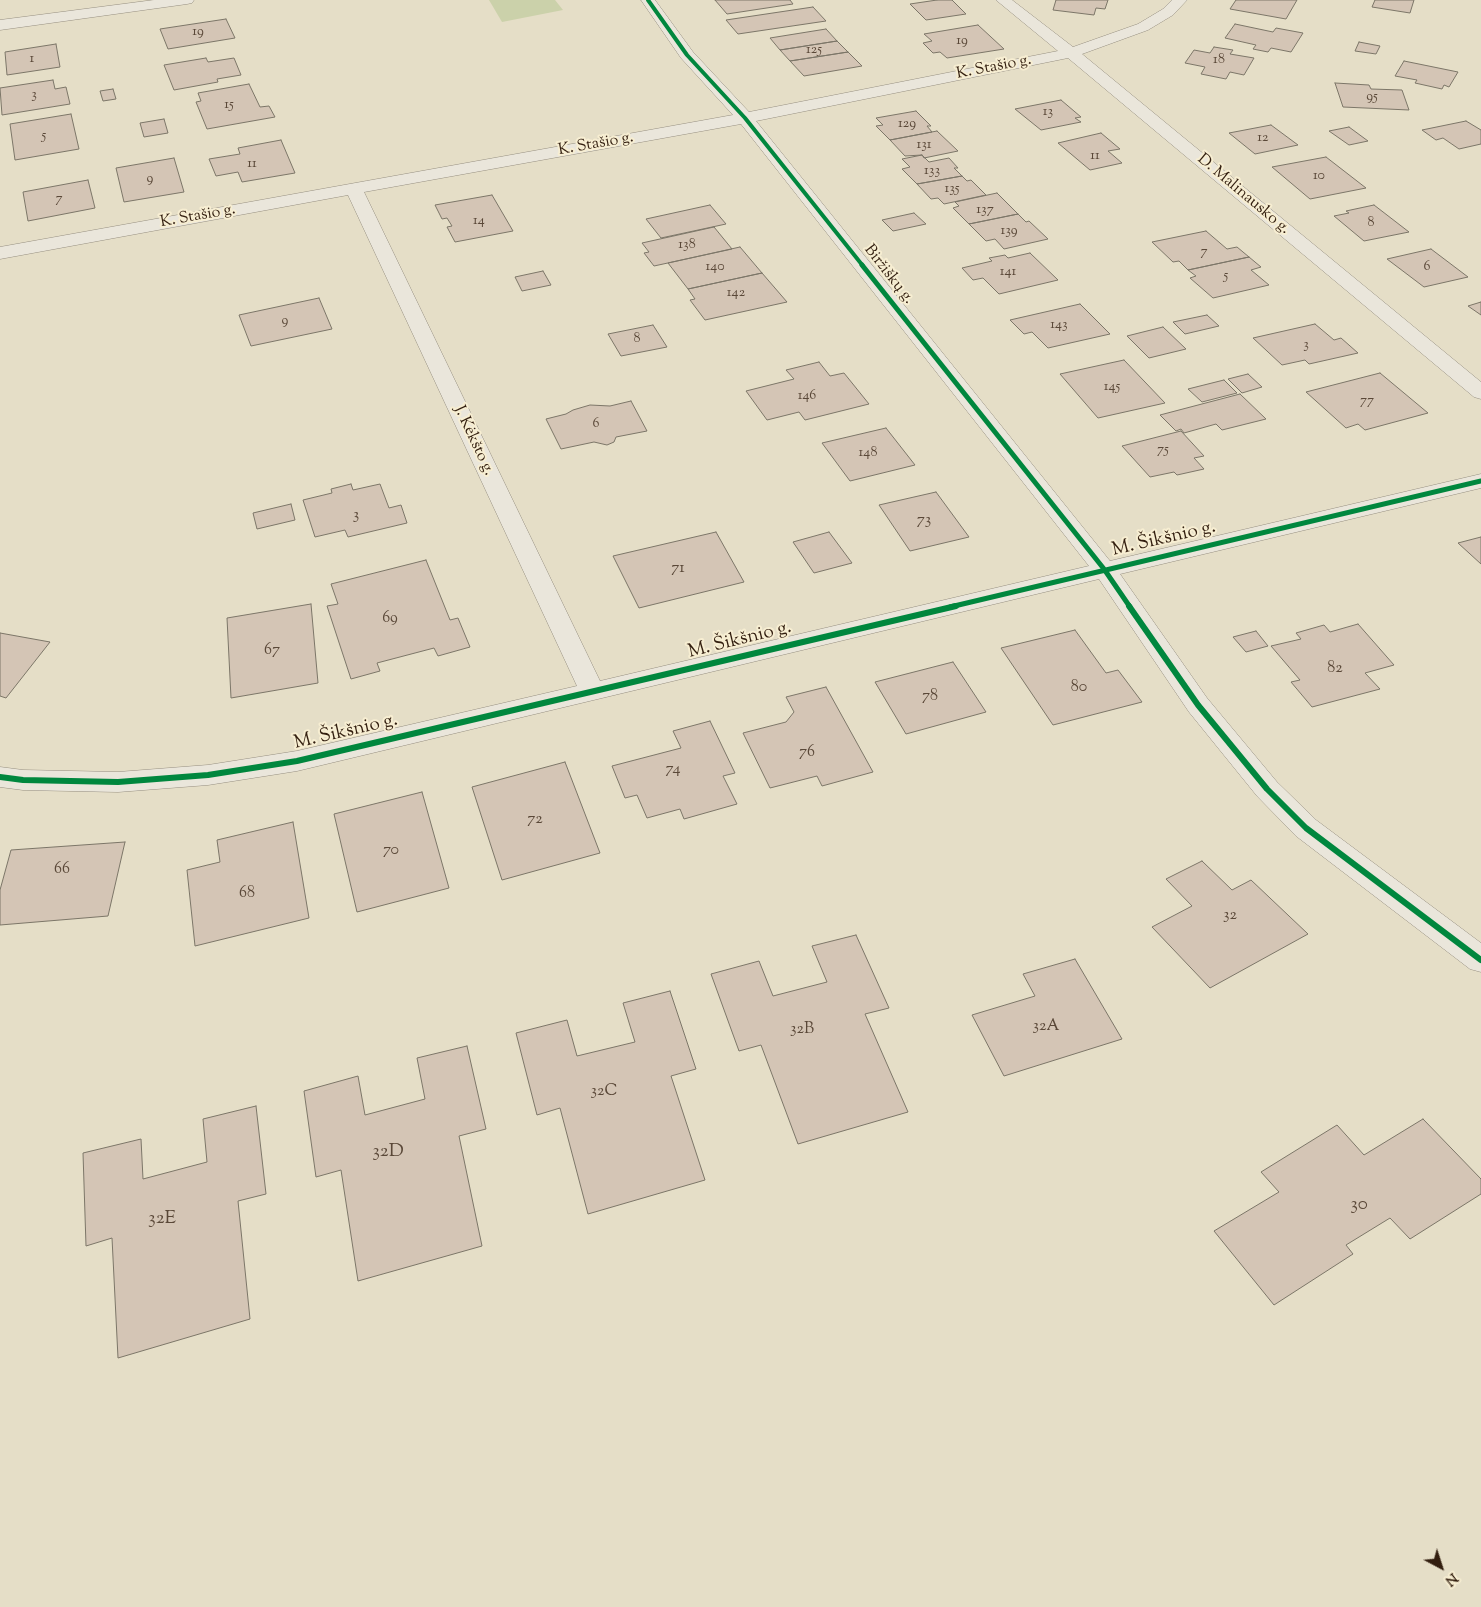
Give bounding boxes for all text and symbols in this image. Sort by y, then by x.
house number: 19 [192,25,204,41]
house number: 19 [956,34,968,50]
house number: 125 [806,43,822,59]
street label: K. Stašio g. [955,51,1033,85]
house number: 1 [30,52,34,68]
house number: 18 [1213,53,1225,69]
house number: 3 [31,88,37,104]
house number: 95 [1366,90,1378,106]
house number: 15 [224,98,234,114]
house number: 13 [1043,105,1053,121]
house number: 129 [898,117,916,133]
house number: 5 [42,129,46,145]
street label: K. Stašio g. [557,129,635,161]
house number: 12 [1257,131,1269,147]
house number: 131 [916,138,932,154]
house number: 11 [1090,149,1100,165]
street label: D. Malinausko g. [1193,151,1293,239]
house number: 11 [247,157,257,173]
house number: 133 [924,164,940,180]
house number: 10 [1313,169,1325,185]
house number: 9 [147,172,153,188]
house number: 135 [944,182,960,198]
house number: 7 [55,192,63,208]
street label: K. Stašio g. [159,201,237,233]
house number: 137 [976,203,994,219]
house number: 14 [473,214,485,230]
house number: 8 [1368,216,1374,232]
house number: 139 [1000,224,1018,240]
house number: 138 [678,238,696,254]
street label: Biržiškų g. [859,241,917,309]
house number: 7 [1200,245,1208,261]
house number: 140 [705,260,725,276]
house number: 6 [1424,260,1430,276]
house number: 141 [1000,265,1016,281]
house number: 5 [1224,269,1228,285]
house number: 142 [727,286,745,302]
house number: 9 [282,314,288,330]
house number: 143 [1050,318,1068,334]
house number: 8 [634,332,640,348]
house number: 3 [1303,338,1309,354]
house number: 145 [1104,380,1120,396]
house number: 146 [798,389,816,405]
house number: 77 [1360,394,1374,410]
street label: J. Kėkšto g. [448,403,498,479]
house number: 6 [593,417,599,433]
house number: 75 [1157,443,1169,459]
house number: 148 [859,446,877,462]
house number: 3 [353,506,359,526]
house number: 73 [917,511,931,531]
street label: M. Šikšnio g. [1110,517,1218,563]
house number: 71 [671,559,685,579]
house number: 69 [382,609,398,629]
street label: M. Šikšnio g. [686,617,794,665]
house number: 67 [264,641,280,661]
house number: 82 [1327,659,1343,679]
house number: 80 [1071,678,1087,698]
house number: 78 [922,687,938,707]
street label: M. Šikšnio g. [292,710,400,756]
house number: 76 [799,743,815,763]
house number: 74 [666,760,680,780]
house number: 72 [527,810,543,830]
house number: 70 [383,841,399,861]
house number: 66 [54,860,70,880]
house number: 68 [239,884,255,904]
house number: 32 [1223,906,1237,926]
house number: 32A [1033,1017,1059,1037]
house number: 32B [790,1020,814,1040]
house number: 32C [591,1082,617,1102]
house number: 32D [372,1142,404,1164]
house number: 30 [1350,1195,1368,1217]
house number: 32E [148,1209,176,1231]
north arrow [1416,1542,1466,1592]
text: N [1440,1567,1461,1590]

